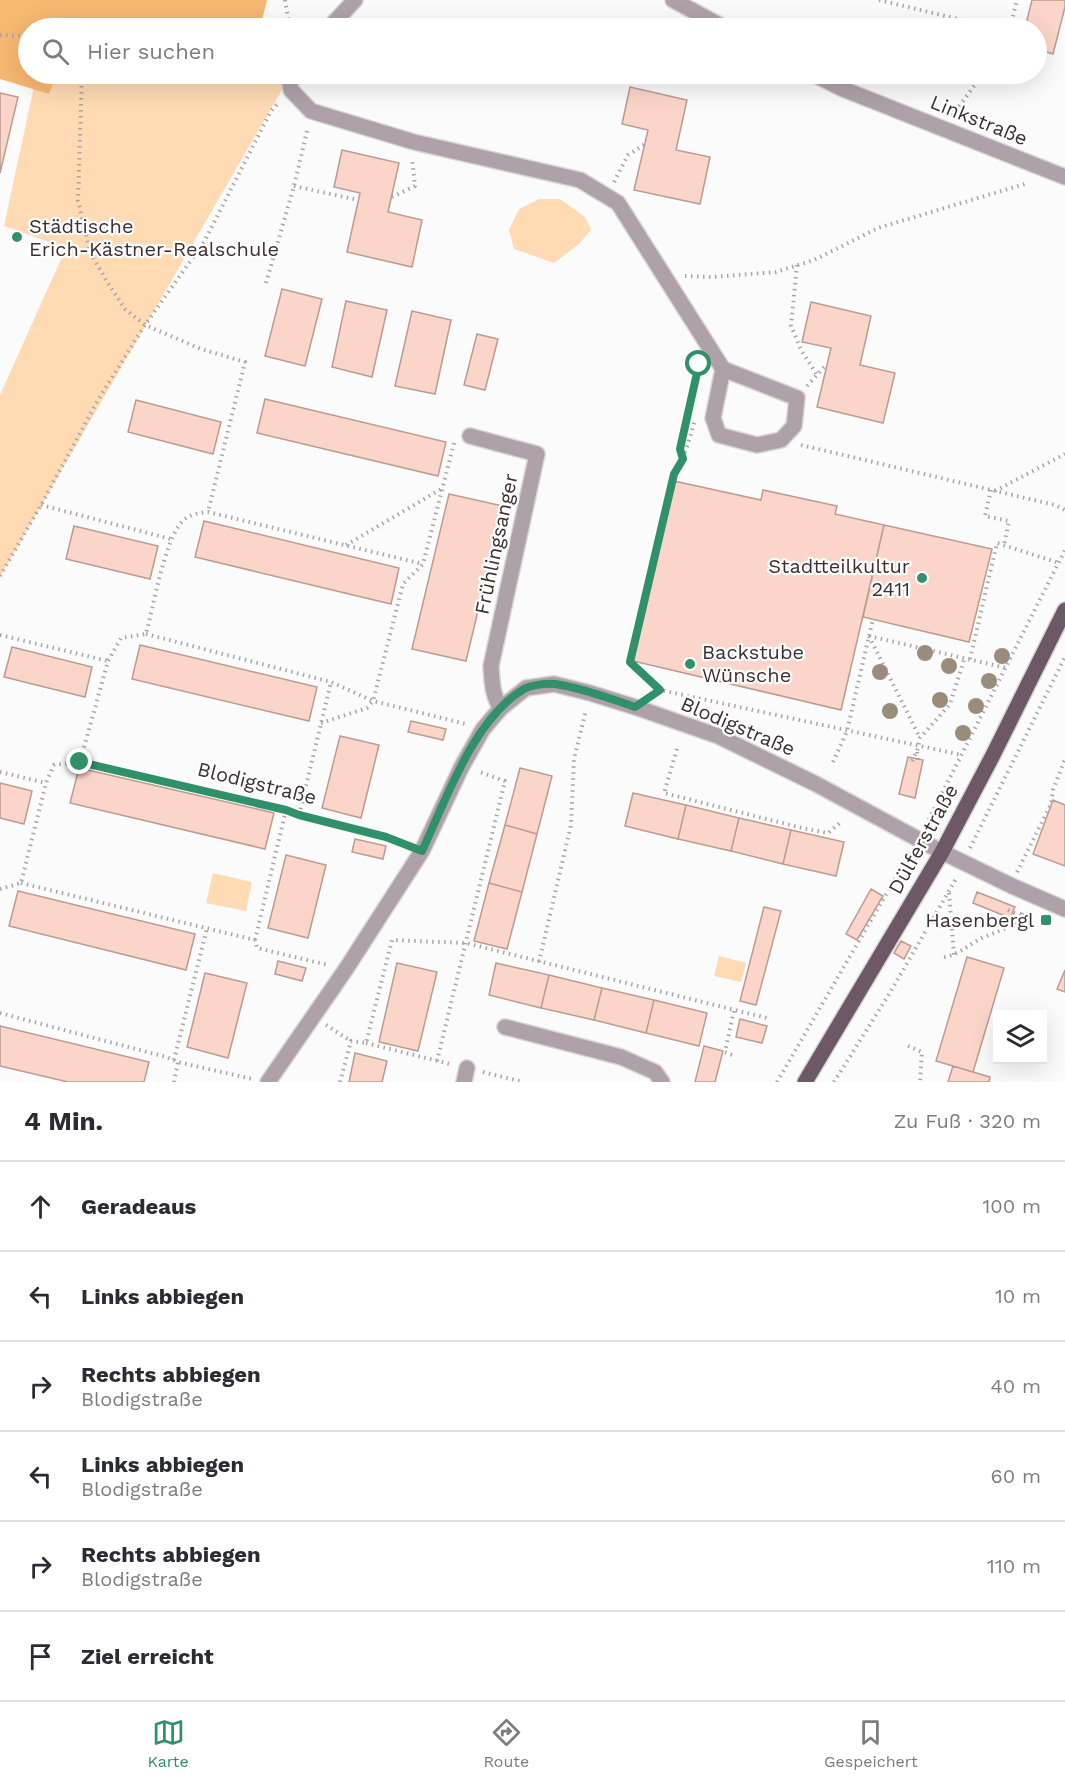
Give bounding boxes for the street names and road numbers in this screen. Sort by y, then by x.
street label: Linkstraße [927,90,1031,150]
street label: Frühlingsanger [469,471,523,617]
street label: Blodigstraße [677,691,799,761]
street label: Blodigstraße [195,757,319,809]
street label: Dülferstraße [883,780,963,898]

